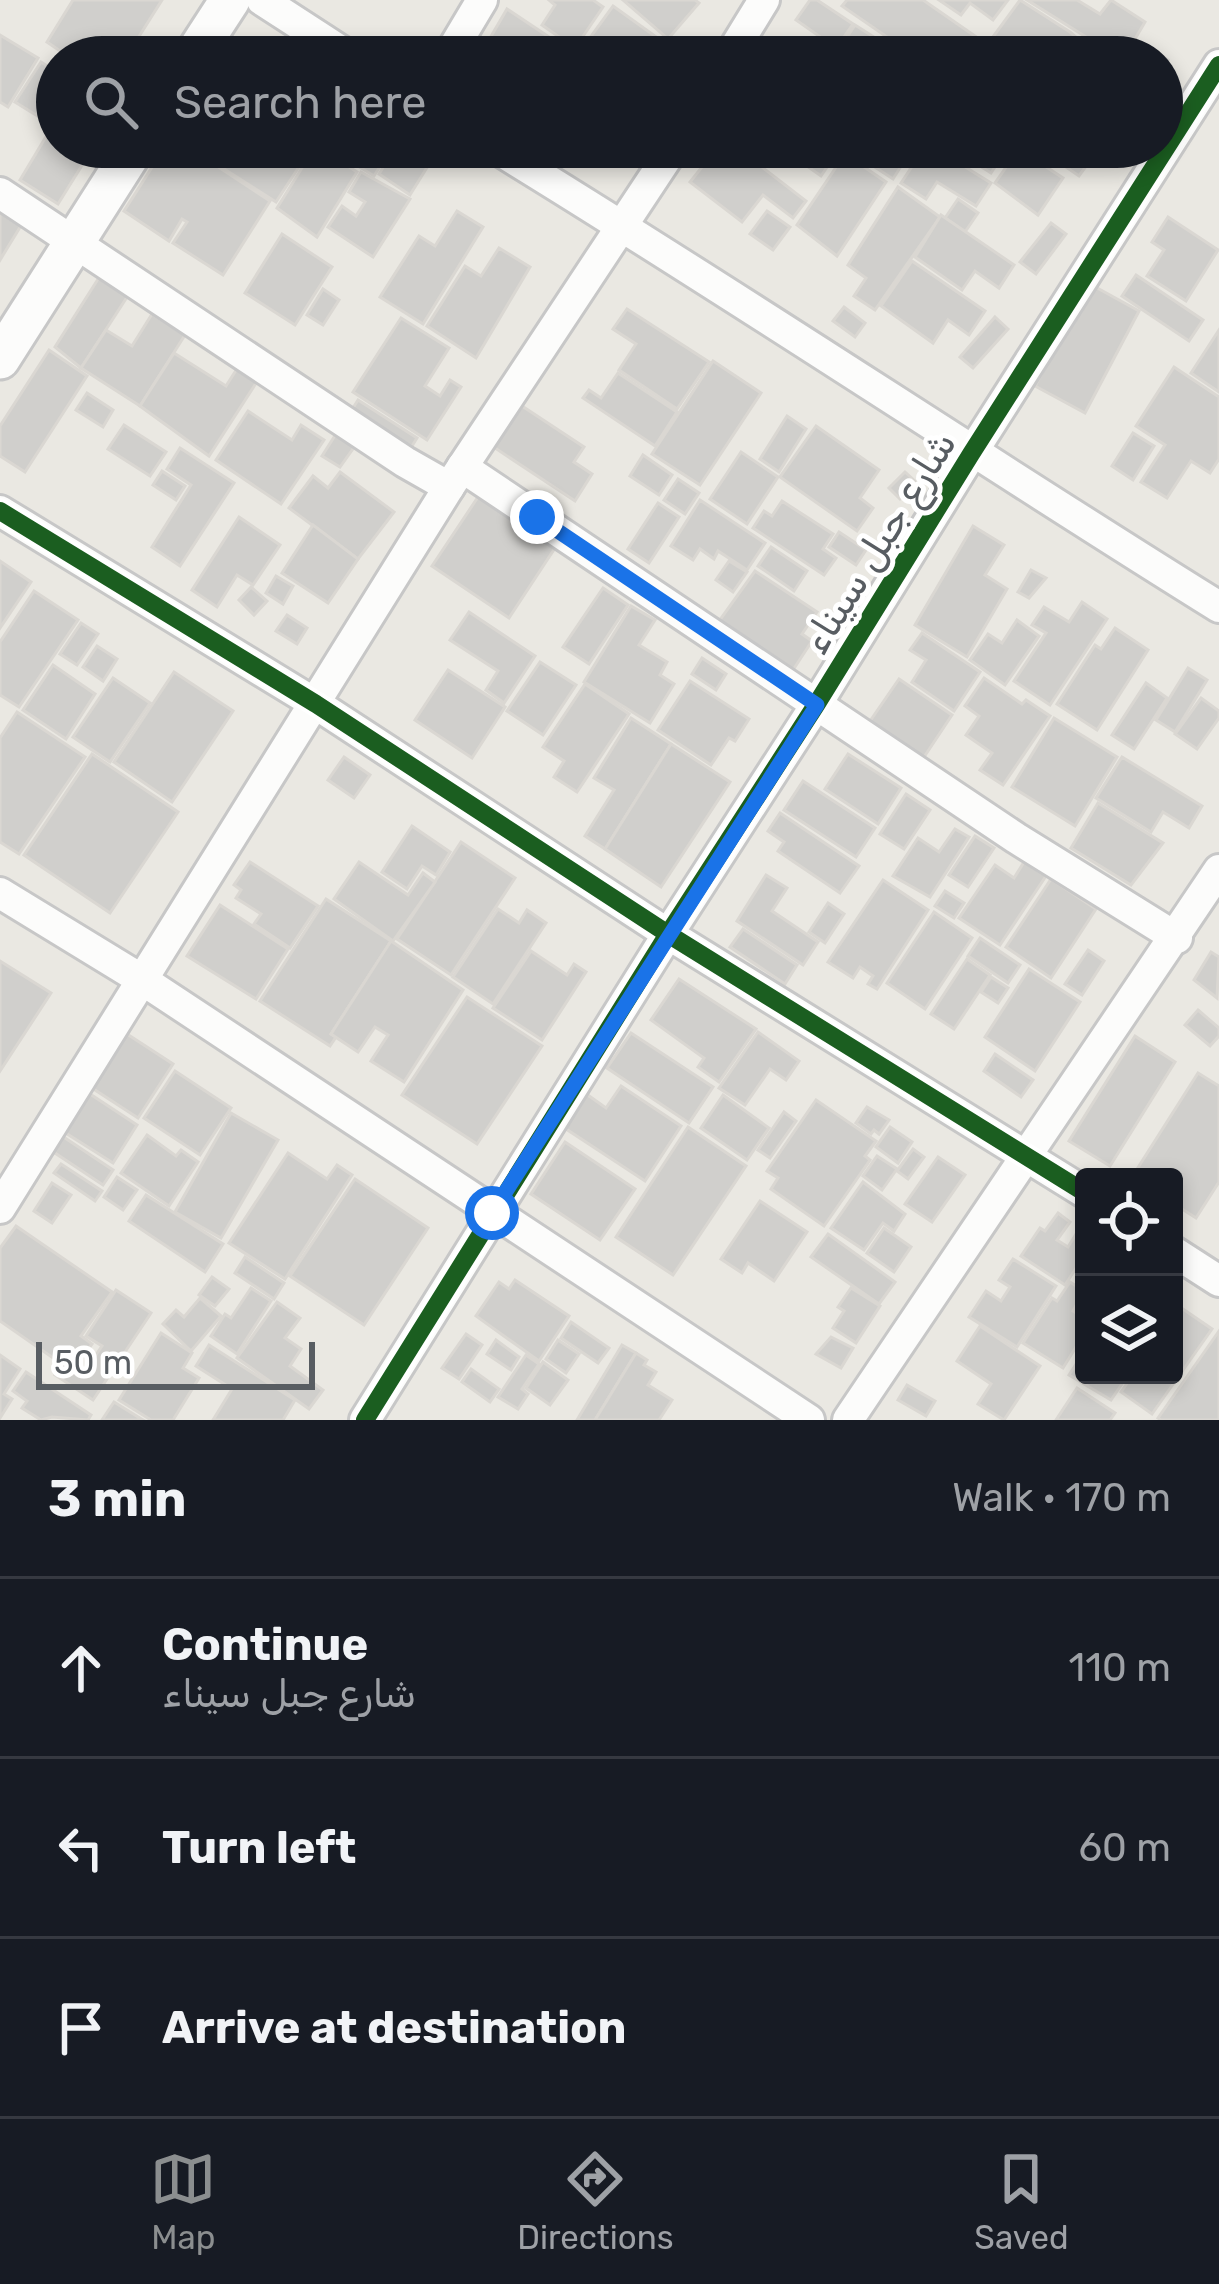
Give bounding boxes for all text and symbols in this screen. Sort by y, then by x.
search box [36,36,1183,168]
icon: search [78,69,144,135]
text: Search here [174,76,426,129]
street label: شارع جبل سيناء [792,423,969,665]
route end [510,490,564,544]
map controls [1075,1168,1183,1384]
button: locate [1075,1168,1183,1276]
route start [465,1186,519,1240]
button: layers [1075,1276,1183,1384]
scale bar [36,1336,315,1389]
text: 50 m [54,1343,132,1382]
text: 3 min [48,1468,187,1529]
text: Walk · 170 m [952,1475,1171,1521]
text: Continue [162,1618,368,1671]
icon: ahead [48,1635,114,1701]
text: 110 m [1069,1645,1171,1691]
text: شارع جبل سيناء [162,1671,416,1717]
icon: left [48,1815,114,1881]
text: Turn left [162,1821,356,1874]
text: 60 m [1078,1825,1171,1871]
icon: arrive [48,1995,114,2061]
text: Arrive at destination [162,2001,627,2054]
tab: Map [150,2146,216,2257]
tab: Directions [517,2146,674,2257]
tab: Saved [974,2146,1069,2257]

